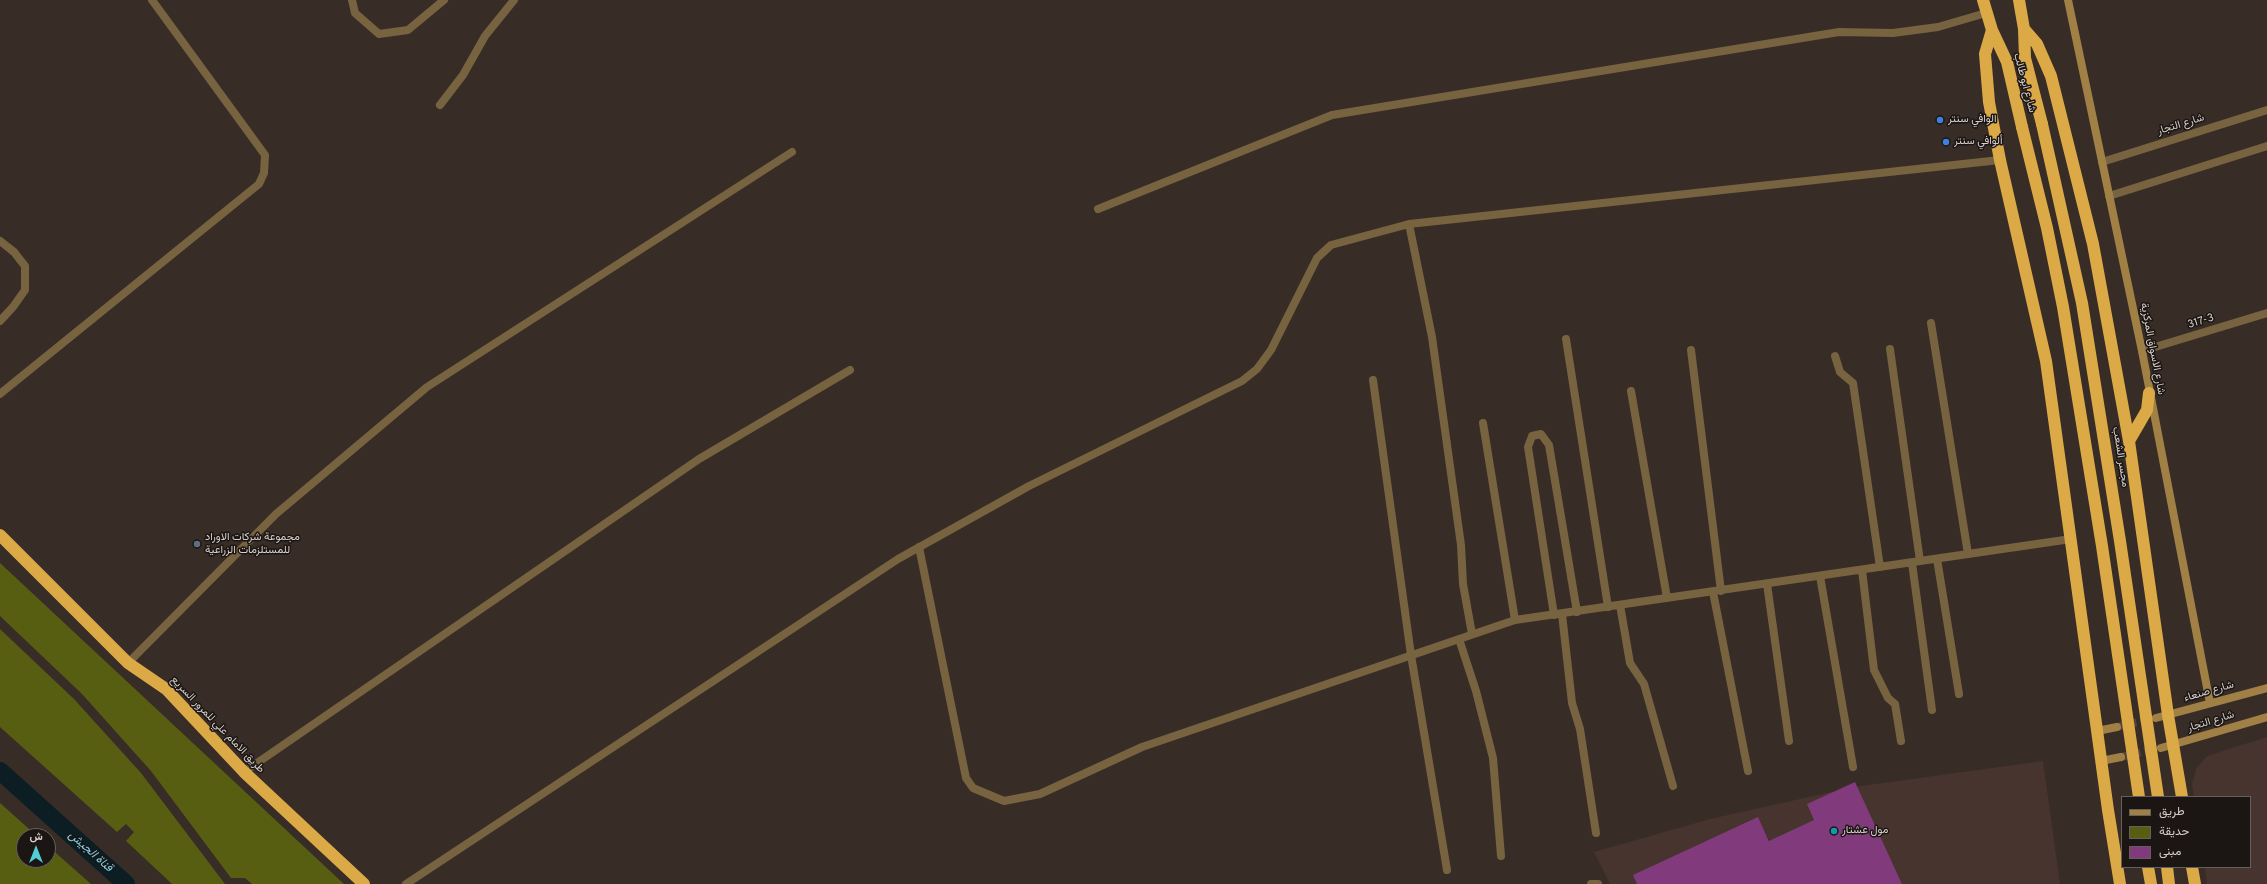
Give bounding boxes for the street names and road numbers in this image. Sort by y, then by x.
street label: شارع ابو طالب [2010,52,2038,114]
street label: شارع التجار [2156,112,2206,138]
street label: شارع الاسواق المركزية [2137,302,2167,396]
street label: 317-3 [2186,312,2216,332]
street label: مجسر الشعب [2109,426,2131,488]
street label: طريق الامام علي للمرور السريع [167,674,267,776]
street label: شارع صنعاء [2183,679,2235,705]
street label: شارع التجار [2186,709,2236,735]

